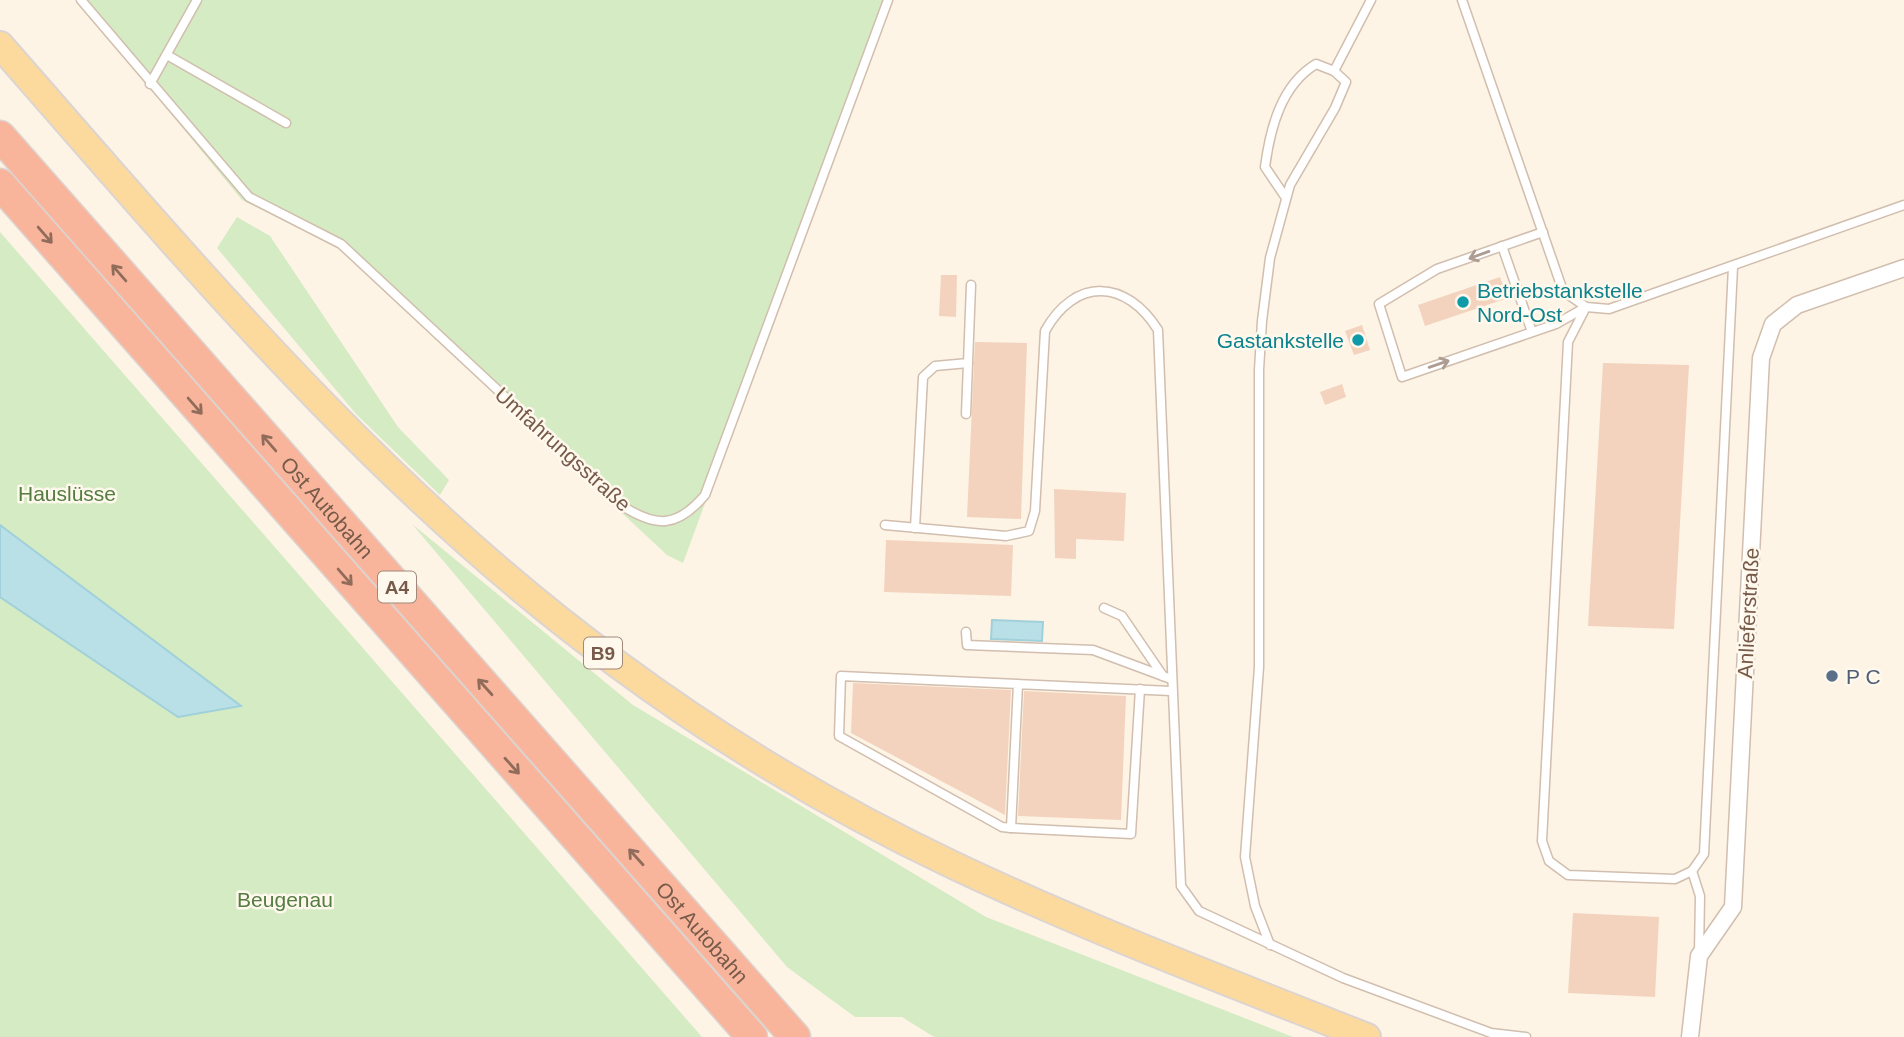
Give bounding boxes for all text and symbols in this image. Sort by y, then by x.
one-way arrow [37,226,53,244]
one-way arrow [1468,249,1490,262]
one-way arrow [111,264,127,282]
place label: Betriebstankstelle Nord-Ost [1477,279,1643,326]
marker: Betriebstankstelle Nord-Ost [1455,294,1471,310]
place label: Gastankstelle [1217,329,1344,352]
marker: Gastankstelle [1350,332,1366,348]
one-way arrow [1428,357,1450,369]
street label: Umfahrungsstraße [491,382,635,516]
one-way arrow [187,397,203,415]
one-way arrow [261,434,277,452]
street label: Ost Autobahn [277,452,378,563]
park label: Hauslüsse [18,482,116,505]
street label: Anlieferstraße [1733,547,1763,679]
one-way arrow [337,568,353,586]
road number: A4 [378,572,416,602]
road number: B9 [584,638,622,668]
place label: P C [1846,665,1881,688]
marker: P C [1824,668,1840,684]
one-way arrow [477,678,493,696]
one-way arrow [504,757,520,775]
one-way arrow [628,849,644,867]
street label: Ost Autobahn [652,877,753,988]
park label: Beugenau [237,888,333,911]

